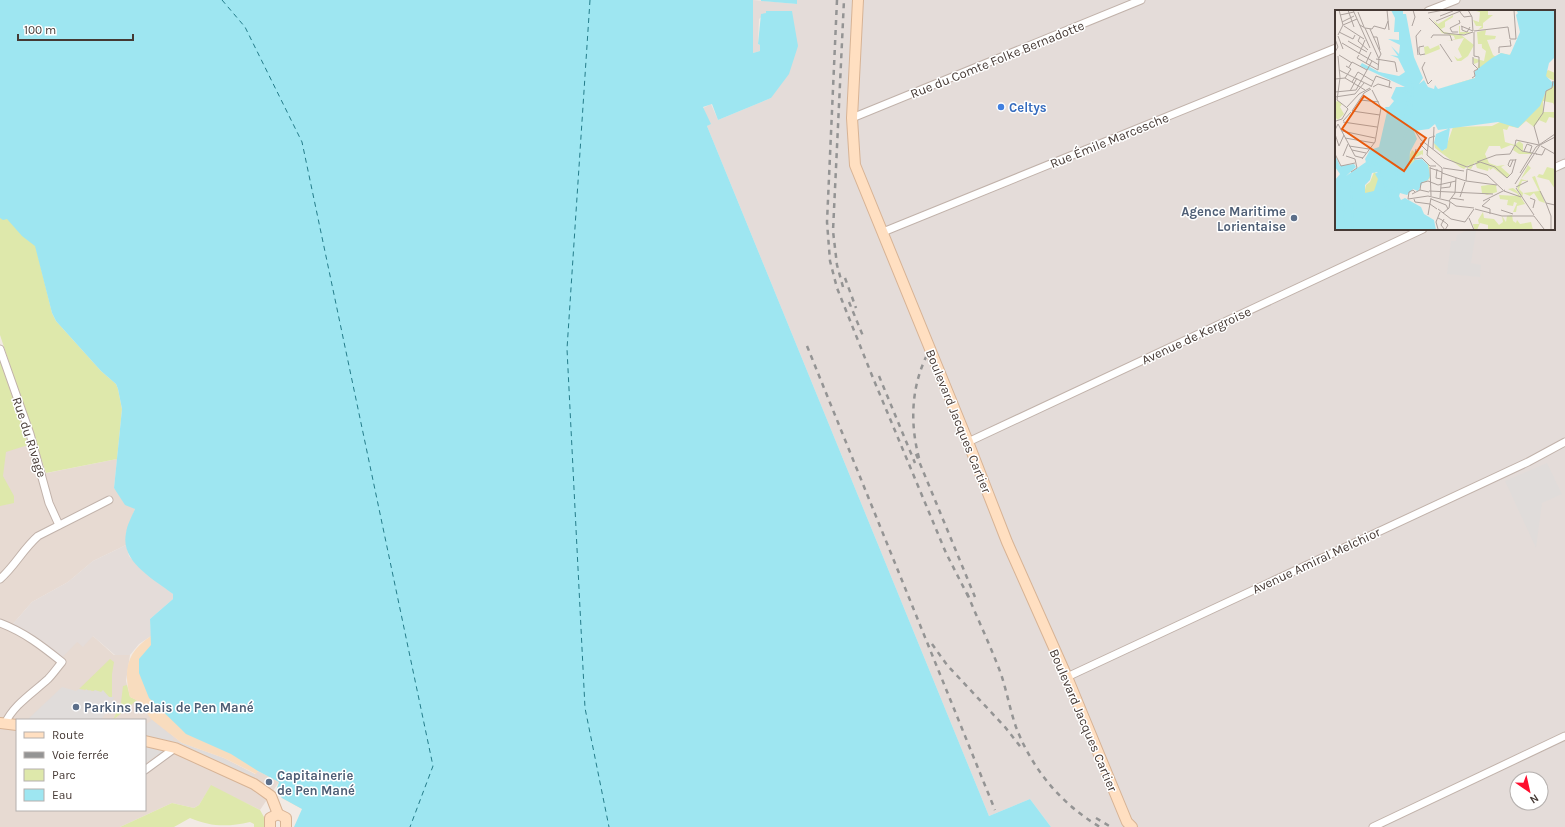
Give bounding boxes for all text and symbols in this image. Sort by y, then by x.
inset map [1335,10,1555,230]
scale bar [18,16,133,42]
street label: Rue du Comte Folke Bernadotte [908,18,1087,101]
text: 100 m [24,23,56,37]
place label: Celtys [1009,100,1047,115]
marker: Celtys [996,102,1006,112]
street label: Rue Émile Marcesche [1047,108,1171,171]
place label: Agence Maritime Lorientaise [1181,204,1286,234]
marker: Agence Maritime Lorientaise [1289,213,1299,223]
street label: Avenue de Kergroise [1139,303,1254,367]
street label: Boulevard Jacques Cartier [922,347,994,496]
street label: Rue du Rivage [9,395,50,480]
street label: Avenue Amiral Melchior [1250,524,1383,597]
street label: Boulevard Jacques Cartier [1046,647,1121,795]
place label: Parkins Relais de Pen Mané [84,700,254,715]
marker: Parkins Relais de Pen Mané [71,702,81,712]
legend [16,719,146,811]
text: Route [52,728,84,742]
text: Voie ferrée [52,748,109,762]
text: Parc [52,768,76,782]
place label: Capitainerie de Pen Mané [277,768,355,798]
north arrow [1509,771,1549,811]
marker: Capitainerie de Pen Mané [264,777,274,787]
text: Eau [52,788,73,802]
text: N [1527,791,1541,806]

